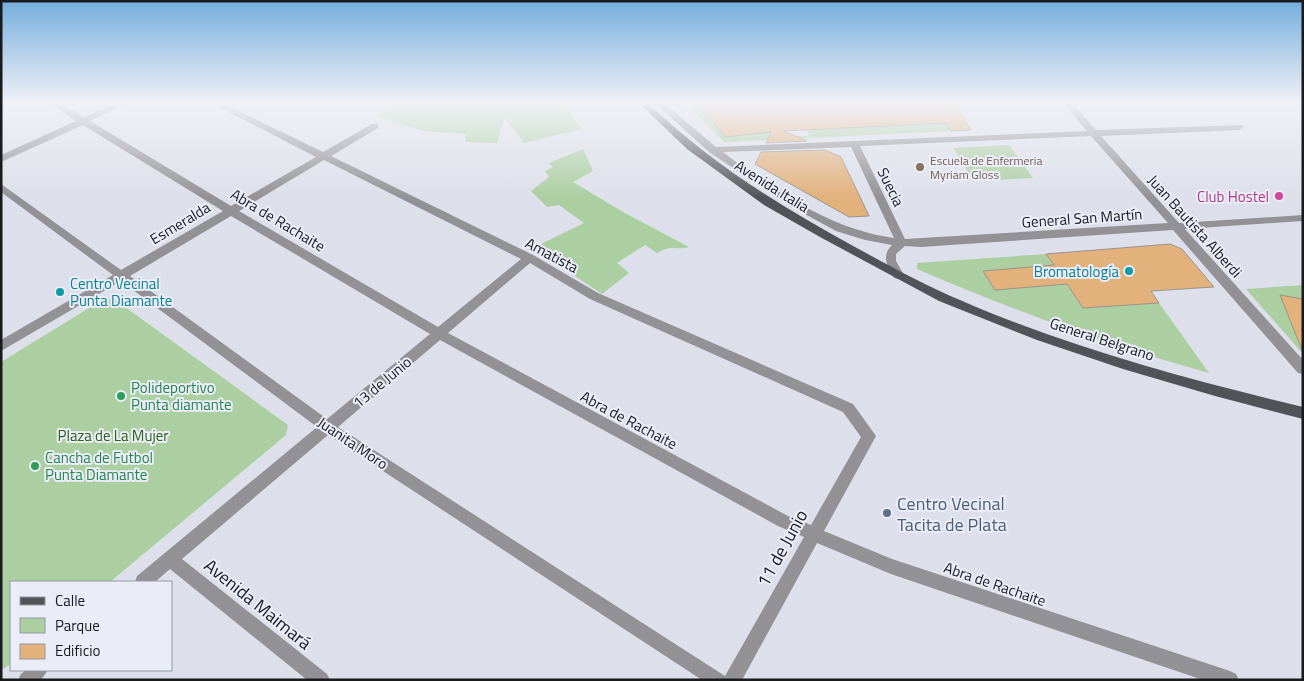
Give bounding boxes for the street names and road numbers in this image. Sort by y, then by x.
street label: Avenida Italia [730,154,814,218]
street label: Suecia [872,164,911,211]
street label: Juan Bautista Alberdi [1142,169,1248,283]
street label: Abra de Rachaite [226,183,330,257]
street label: Esmeralda [145,196,215,250]
street label: General San Martín [1021,202,1143,234]
street label: Amatista [521,231,583,279]
street label: General Belgrano [1047,311,1157,367]
street label: 13 de Junio [348,350,416,413]
street label: Abra de Rachaite [577,385,681,455]
street label: Juanita Moro [313,411,393,475]
street label: 11 de Junio [750,504,814,592]
street label: Avenida Maimará [198,552,318,656]
street label: Abra de Rachaite [941,556,1049,612]

